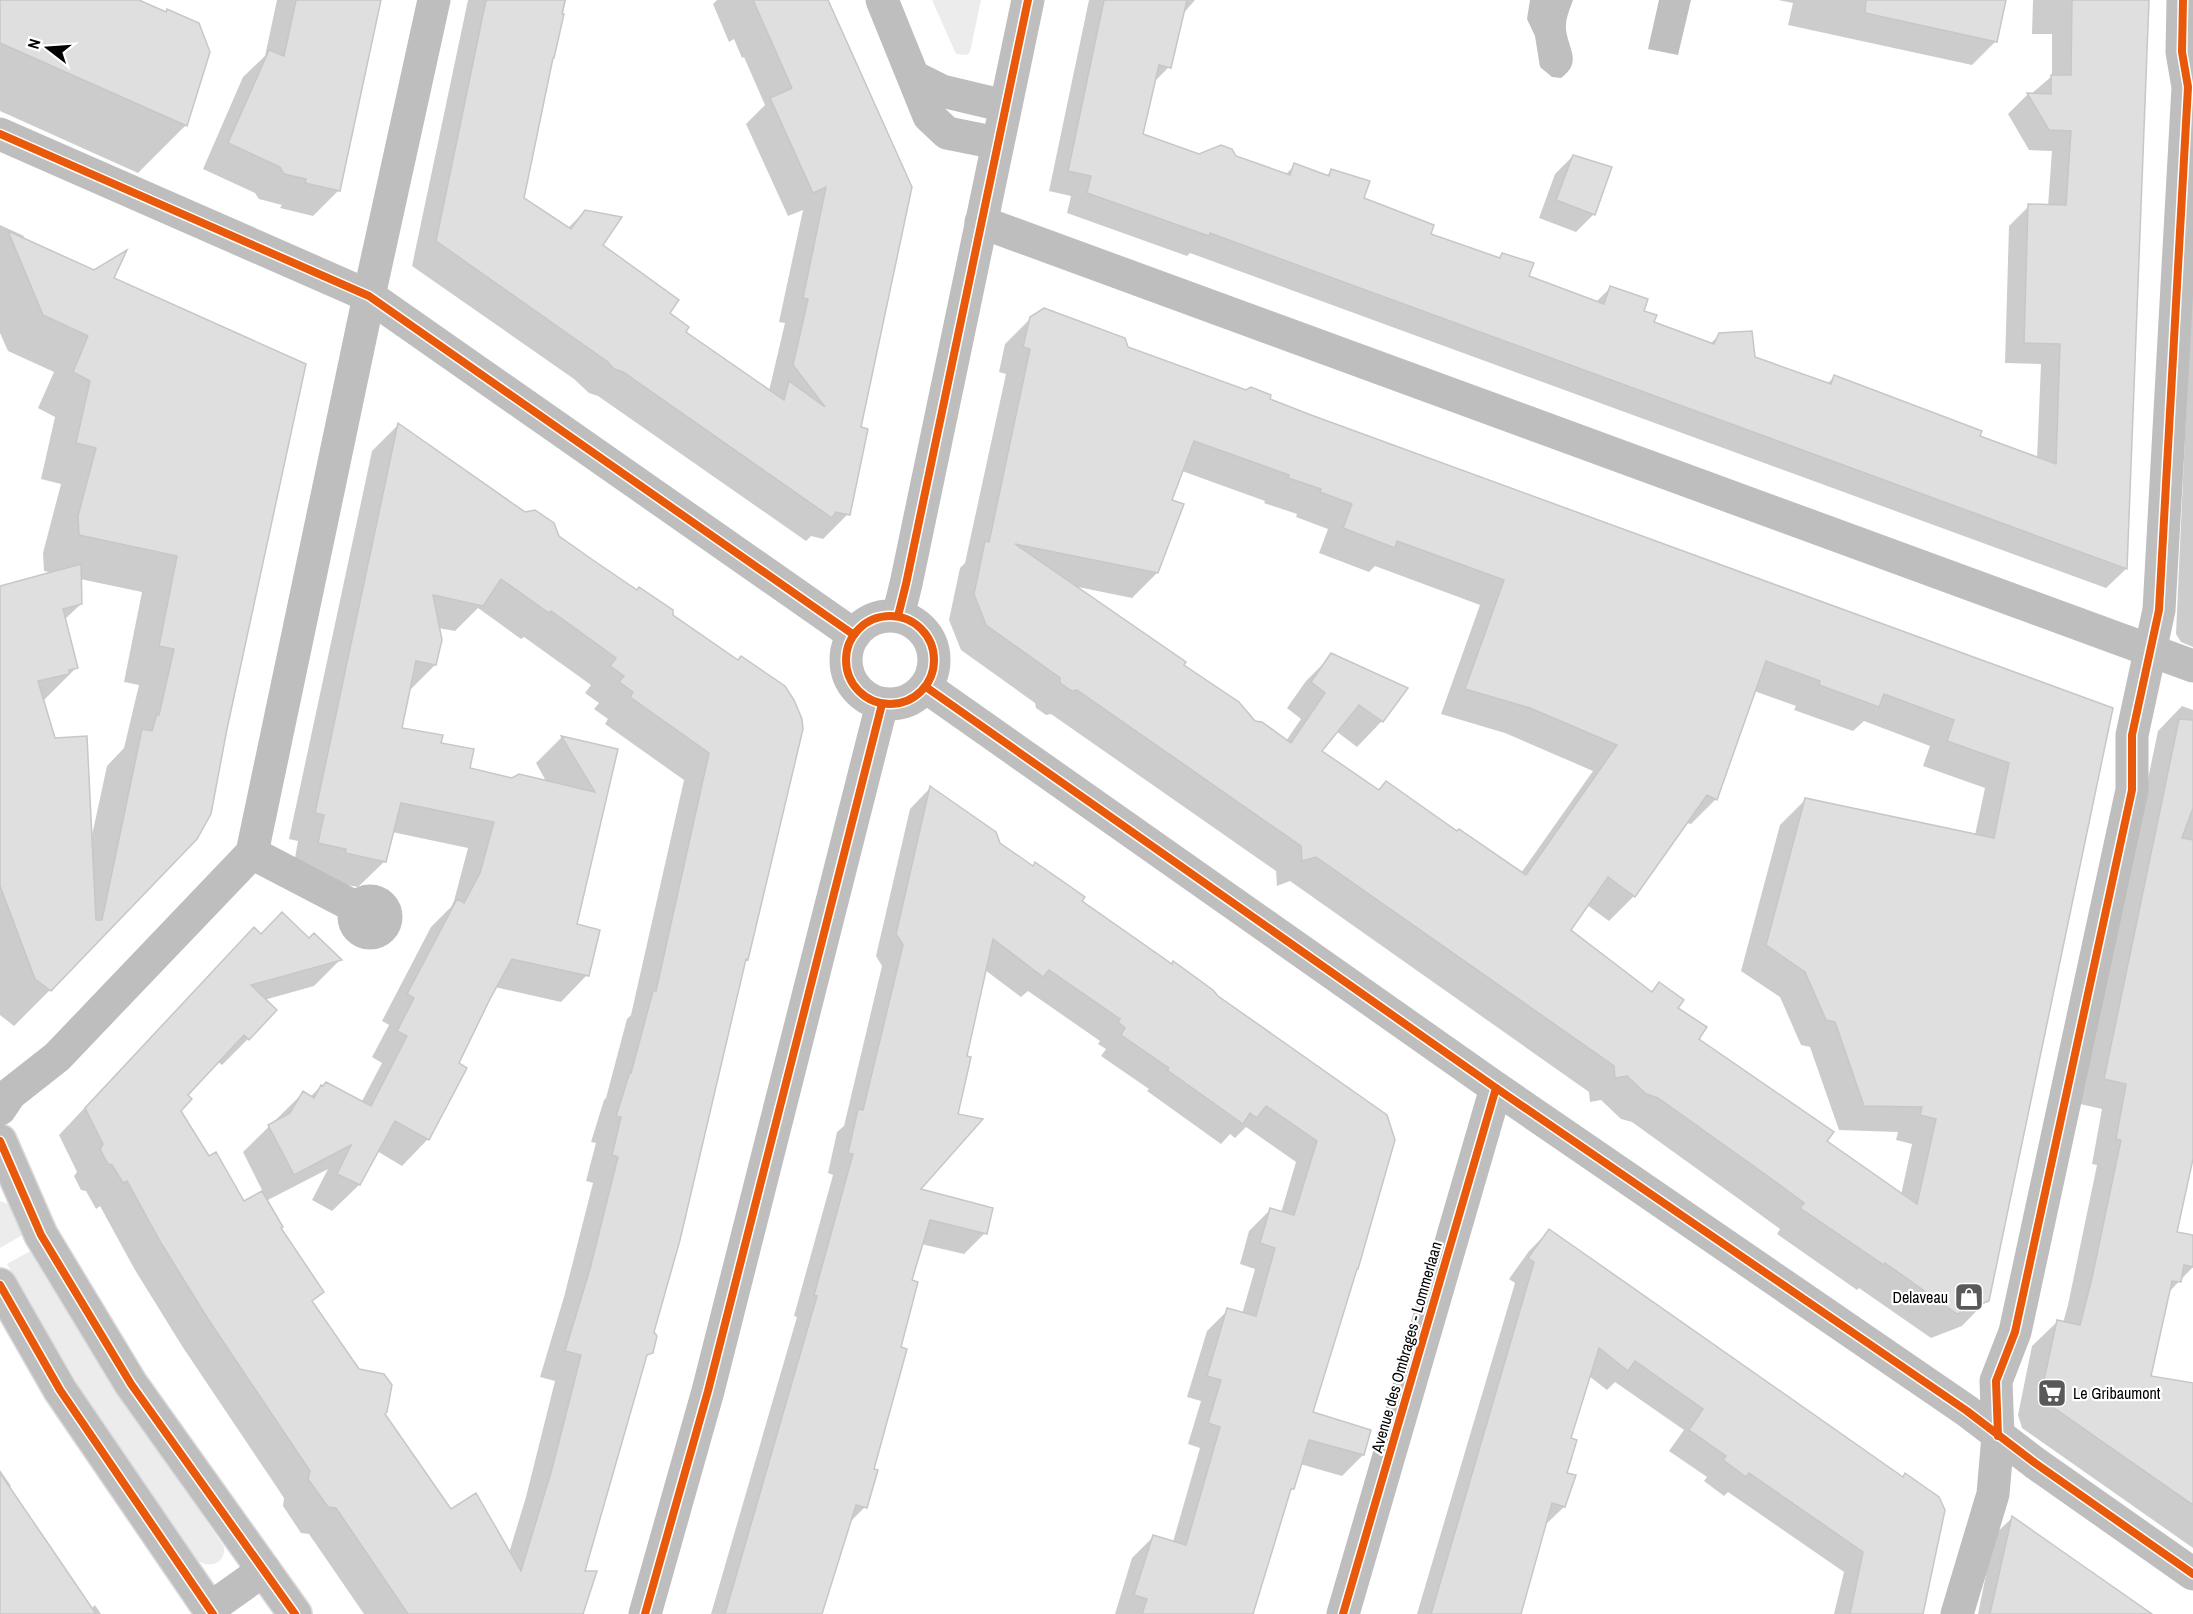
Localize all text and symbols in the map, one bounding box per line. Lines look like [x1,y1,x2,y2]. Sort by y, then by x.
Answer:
north arrow [18,18,78,78]
text: N [22,36,46,51]
street label: Avenue des Ombrages - Lommerlaan [1365,1239,1447,1456]
shop icon: Delaveau [1953,1281,1985,1313]
place label: Delaveau [1893,1286,1948,1308]
supermarket icon: Le Gribaumont [2036,1377,2068,1409]
place label: Le Gribaumont [2073,1382,2161,1404]

